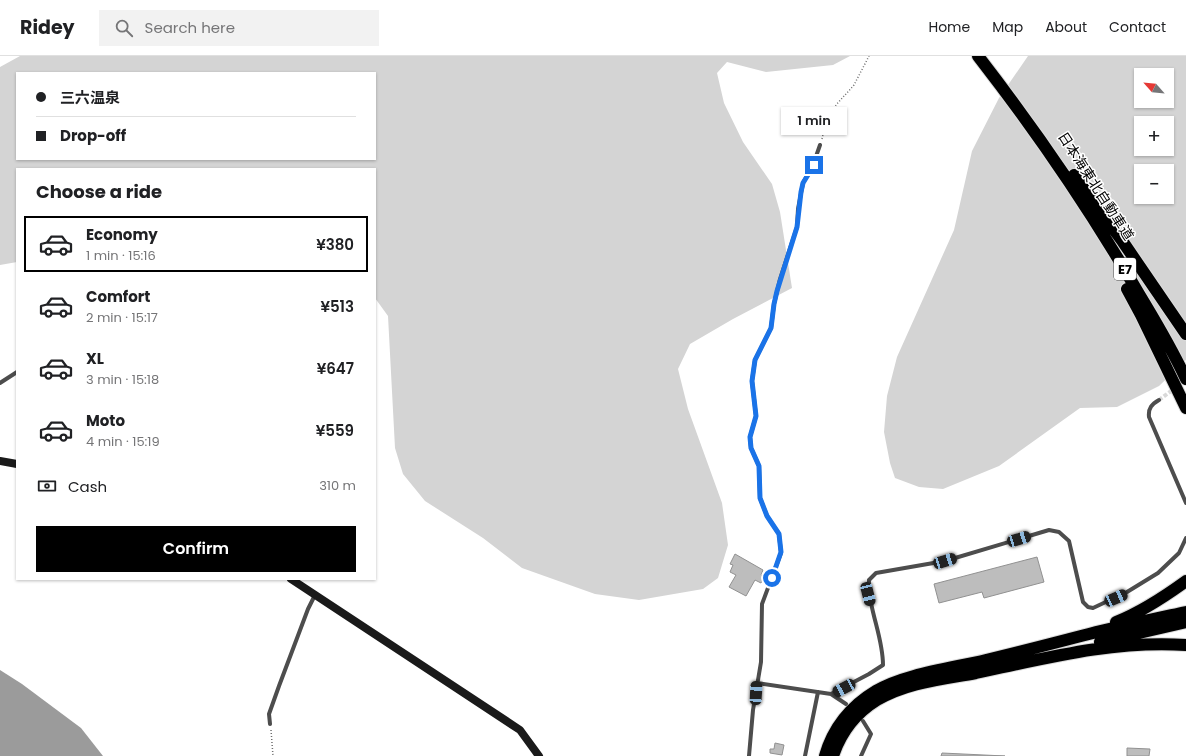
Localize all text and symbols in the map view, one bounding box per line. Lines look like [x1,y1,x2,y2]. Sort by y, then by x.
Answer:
search box [99,10,379,46]
text: Ridey [20,14,75,41]
icon: search [113,17,135,39]
text: Search here [145,17,235,38]
text: Home [928,17,970,37]
text: Map [992,17,1023,37]
text: About [1045,17,1087,37]
text: Contact [1109,17,1166,37]
north arrow [1134,68,1174,108]
map controls [1134,68,1174,204]
text: 三六温泉 [60,87,120,108]
callout: 1 min [781,107,847,135]
text: 1 min [797,111,831,130]
button: + [1134,116,1174,156]
text: Drop-off [60,125,126,146]
street label: 日本海東北自動車道 [1053,128,1139,244]
route end [805,156,823,174]
button: − [1134,164,1174,204]
text: Choose a ride [36,179,162,204]
text: Economy [86,224,158,245]
icon: car [38,226,74,262]
text: ¥380 [316,234,354,255]
text: 1 min · 15:16 [86,246,156,265]
road number: E7 [1114,258,1136,280]
text: Comfort [86,286,150,307]
icon: car [38,288,74,324]
text: ¥513 [320,296,354,317]
text: 2 min · 15:17 [86,308,158,327]
text: XL [86,348,104,369]
icon: car [38,350,74,386]
text: ¥647 [317,358,354,379]
text: 3 min · 15:18 [86,370,159,389]
text: Moto [86,410,125,431]
icon: car [38,412,74,448]
text: ¥559 [316,420,354,441]
text: 4 min · 15:19 [86,432,160,451]
icon: cash [36,475,58,497]
text: Cash [68,476,107,497]
text: 310 m [319,476,356,495]
button: Confirm [36,526,356,572]
car [1006,530,1032,548]
car [932,552,958,570]
route start [763,569,781,587]
car [859,581,877,607]
car [1103,588,1129,608]
car [831,677,857,699]
car [749,681,763,705]

